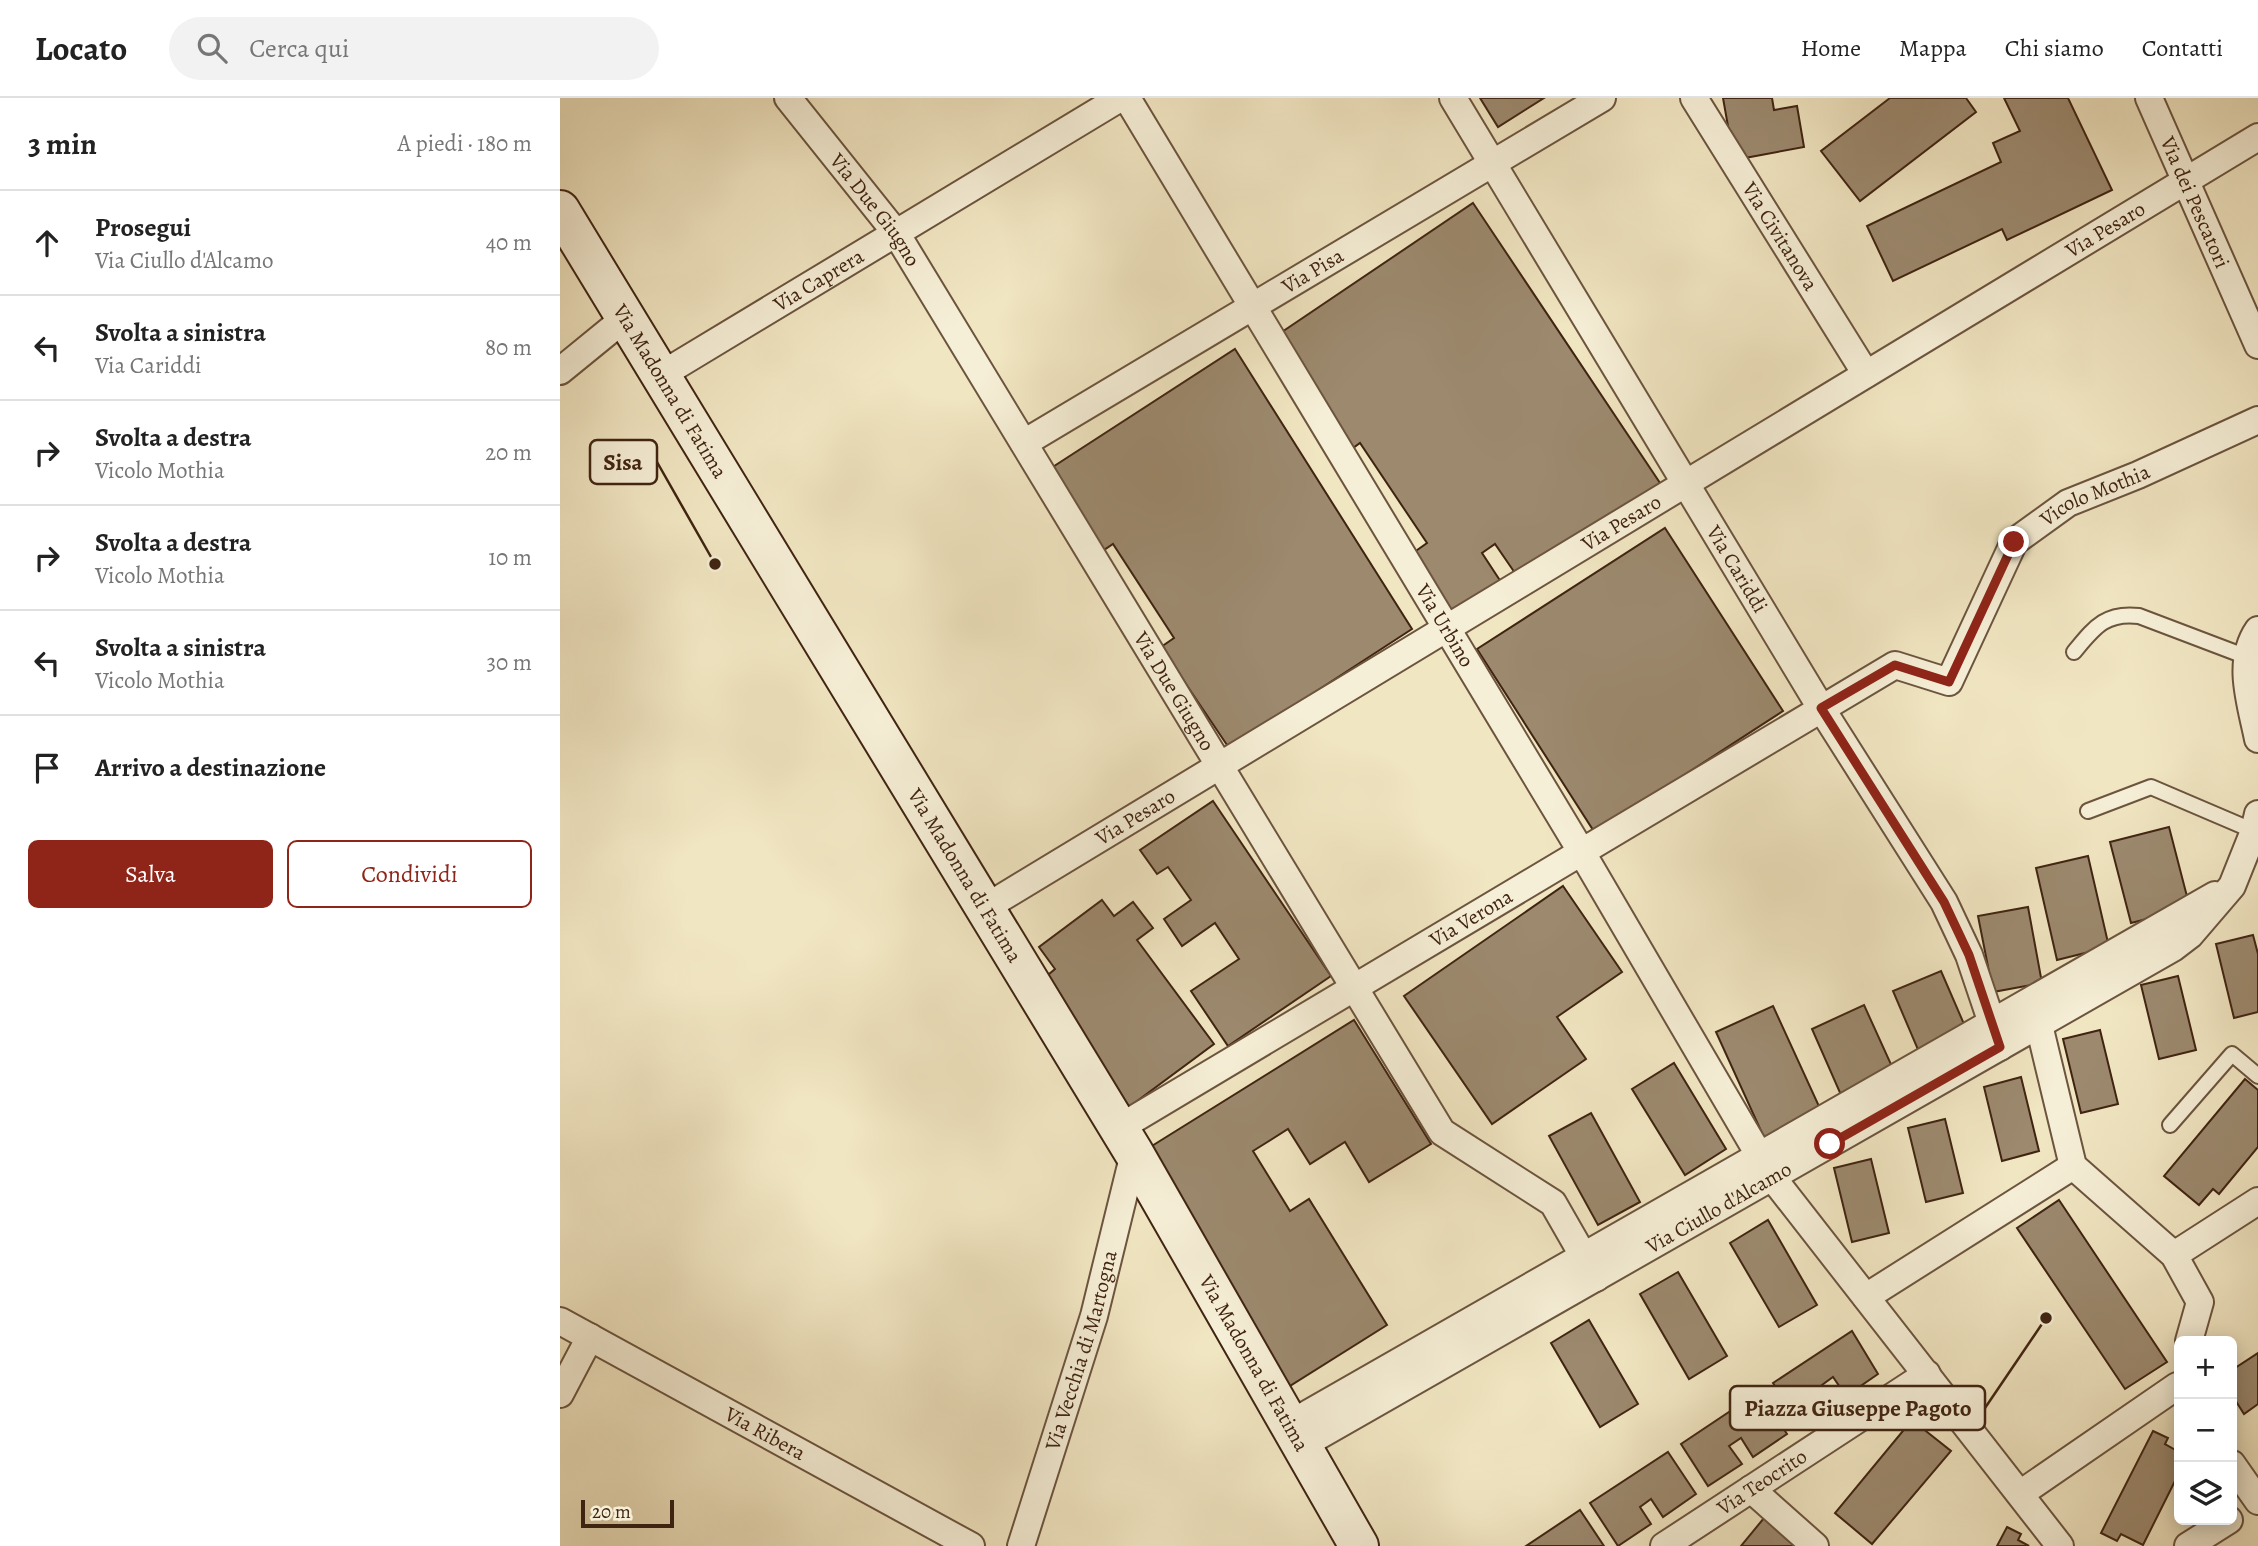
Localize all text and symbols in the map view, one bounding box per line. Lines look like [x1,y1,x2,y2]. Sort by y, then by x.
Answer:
search box [169,17,659,80]
text: Locato [35,26,127,71]
icon: search [193,29,231,67]
text: Cerca qui [249,31,349,66]
text: Home [1801,32,1861,64]
text: Mappa [1899,32,1967,64]
text: Chi siamo [2005,32,2104,64]
text: Contatti [2142,32,2223,64]
text: 3 min [28,124,97,164]
text: A piedi · 180 m [398,128,532,159]
street label: Via dei Pescatori [2153,131,2236,273]
street label: Via Due Giugno [823,147,927,272]
street label: Via Civitanova [1735,176,1825,296]
street label: Via Pesaro [2059,195,2150,265]
text: Prosegui [95,210,191,245]
icon: ahead [28,224,66,262]
text: 40 m [486,227,532,258]
street label: Via Pisa [1276,241,1349,301]
street label: Via Caprera [767,242,869,318]
text: Via Ciullo d'Alcamo [95,245,273,276]
street label: Via Madonna di Fatima [606,298,734,484]
text: Svolta a sinistra [95,315,266,350]
icon: left [28,329,66,367]
text: 80 m [485,332,532,363]
text: Via Cariddi [95,350,201,381]
text: Svolta a destra [95,420,252,455]
icon: right [28,434,66,472]
text: 20 m [485,437,532,468]
callout: Sisa [590,440,657,484]
text: Sisa [603,447,643,478]
text: Vicolo Mothia [95,455,225,486]
street label: Vicolo Mothia [2033,457,2155,533]
street label: Via Pesaro [1575,488,1666,558]
street label: Via Cariddi [1699,519,1774,618]
text: Svolta a destra [95,525,252,560]
route end [1998,526,2029,557]
icon: right [28,539,66,577]
text: 10 m [488,542,532,573]
text: Vicolo Mothia [95,560,225,591]
street label: Via Urbino [1409,578,1481,672]
street label: Via Due Giugno [1127,625,1221,756]
text: Svolta a sinistra [95,630,266,665]
icon: left [28,644,66,682]
text: 30 m [486,647,532,678]
text: Vicolo Mothia [95,665,225,696]
icon: arrive [28,749,66,787]
text: Arrivo a destinazione [95,750,326,785]
street label: Via Madonna di Fatima [901,782,1029,968]
street label: Via Pesaro [1089,782,1180,852]
button: Salva [28,840,273,908]
button: Condividi [287,840,532,908]
street label: Via Verona [1423,882,1518,954]
route start [1814,1128,1845,1159]
street label: Via Ciullo d'Alcamo [1640,1155,1796,1261]
street label: Via Vecchia di Martogna [1038,1247,1124,1455]
street label: Via Madonna di Fatima [1192,1269,1316,1457]
map controls [2174,1336,2237,1525]
button: + [2174,1336,2237,1399]
callout: Piazza Giuseppe Pagoto [1730,1386,1985,1430]
text: Piazza Giuseppe Pagoto [1744,1393,1972,1424]
street label: Via Ribera [719,1399,811,1467]
button: − [2174,1399,2237,1462]
street label: Via Teocrito [1711,1442,1812,1522]
button: layers [2174,1462,2237,1525]
scale bar [581,1497,674,1529]
text: 20 m [592,1499,631,1525]

